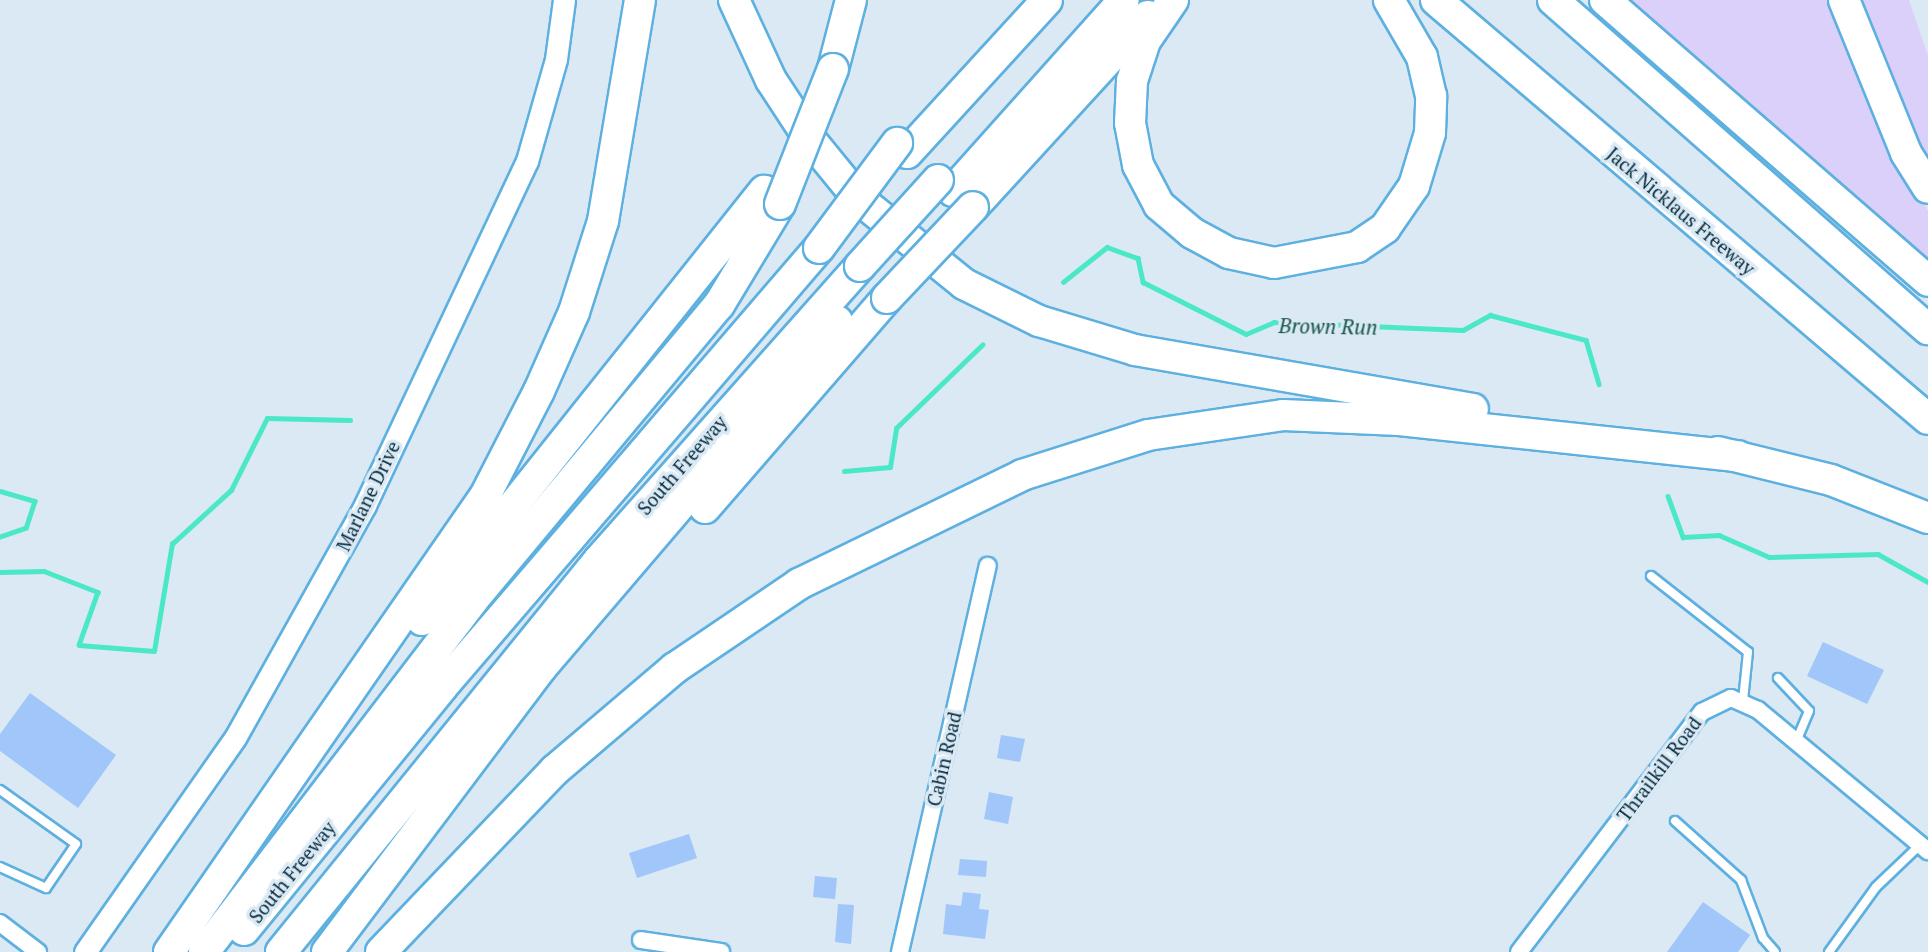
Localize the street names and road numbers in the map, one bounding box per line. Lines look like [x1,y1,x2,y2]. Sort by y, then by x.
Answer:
street label: Jack Nicklaus Freeway [1602,142,1760,280]
street label: South Freeway [633,411,731,519]
street label: Marlane Drive [332,437,404,555]
street label: Cabin Road [922,710,966,808]
street label: Thrailkill Road [1612,712,1706,826]
street label: South Freeway [244,817,340,927]

